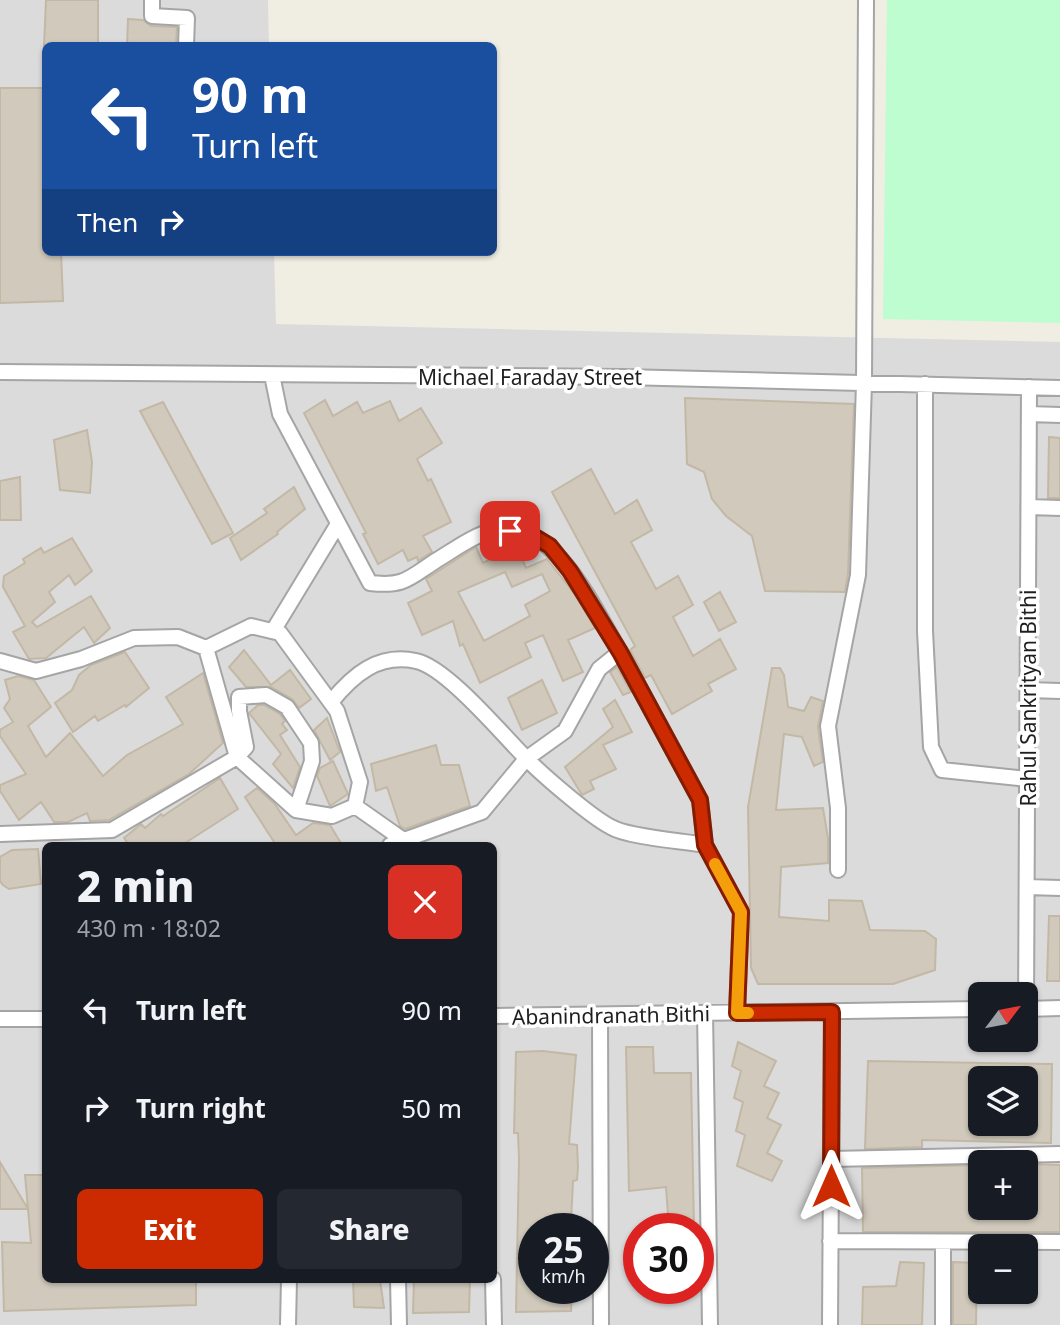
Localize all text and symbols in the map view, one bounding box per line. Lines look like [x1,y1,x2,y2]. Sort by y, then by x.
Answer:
text: 90 m [192,61,309,127]
icon: left [77,70,168,161]
text: Turn left [192,124,318,167]
icon: right [152,203,190,241]
text: Then [77,204,138,240]
street label: Michael Faraday Street [418,363,643,391]
pin [480,501,540,561]
icon: arrive [491,512,529,550]
street label: Rahul Sankrityan Bithi [1014,590,1042,806]
text: 2 min [77,857,194,914]
button: close [388,865,462,939]
text: 430 m · 18:02 [77,912,221,944]
north arrow [968,982,1038,1052]
map controls [968,982,1038,1304]
icon: left [77,991,115,1029]
text: Turn left [136,992,247,1028]
text: 90 m [401,992,462,1028]
street label: Abanindranath Bithi [512,999,710,1031]
button: layers [968,1066,1038,1136]
icon: right [77,1089,115,1127]
text: Turn right [136,1090,266,1126]
text: 50 m [401,1090,462,1126]
position arrow [794,1149,868,1223]
button: + [968,1150,1038,1220]
button: Exit [77,1189,263,1269]
button: Share [277,1189,462,1269]
speed limit sign: 30 [623,1213,714,1304]
text: 25 [543,1226,584,1273]
button: − [968,1234,1038,1304]
text: km/h [541,1264,586,1288]

